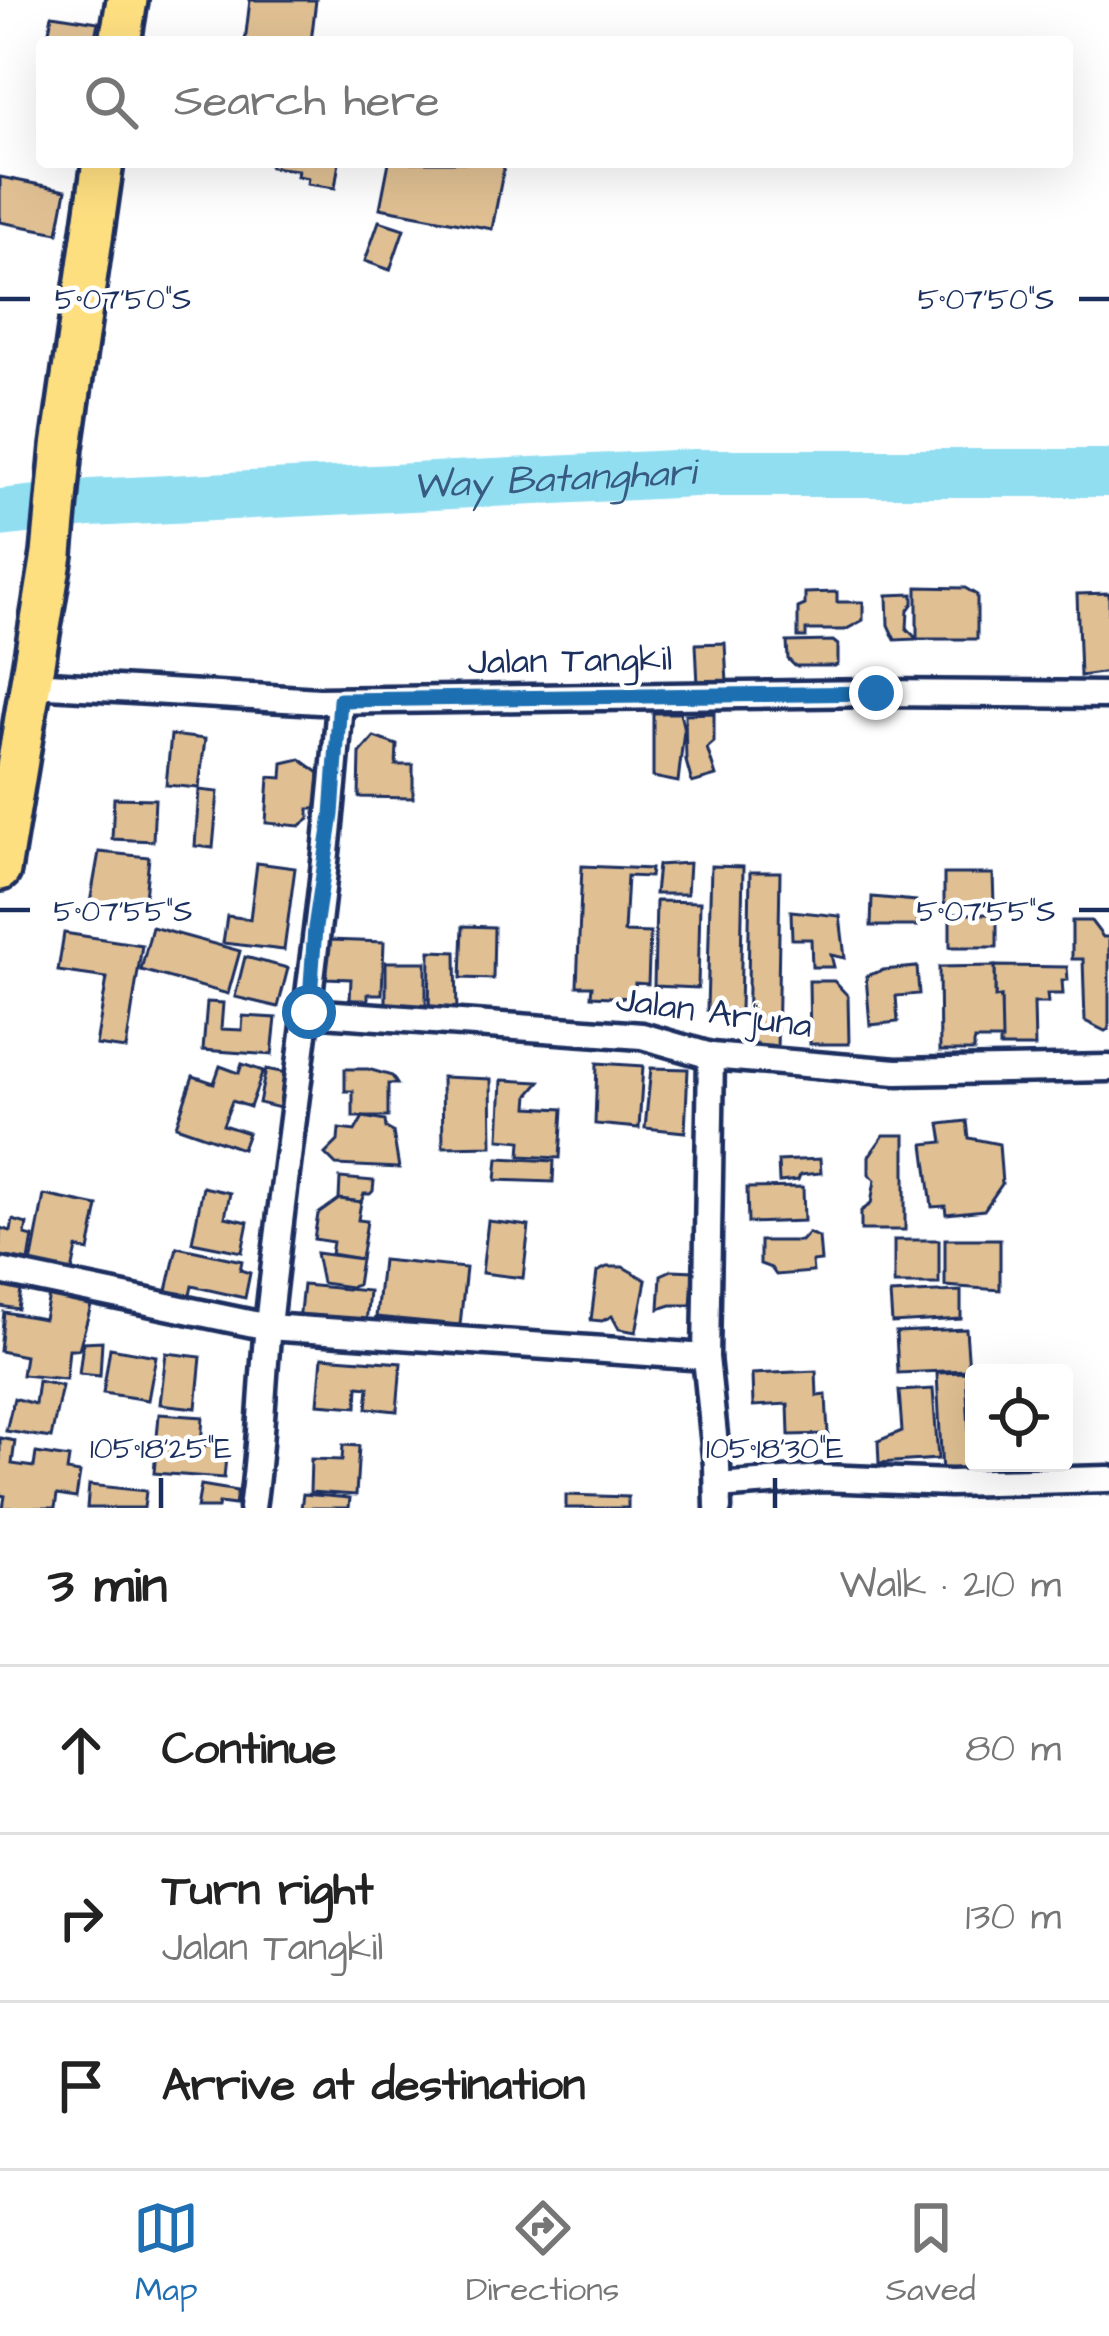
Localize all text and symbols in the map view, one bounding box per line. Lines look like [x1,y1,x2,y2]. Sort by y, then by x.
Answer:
search box [36,36,1073,168]
icon: search [78,69,144,135]
text: Search here [174,71,440,133]
text: 5°07'50"S [55,279,191,321]
text: 5°07'50"S [918,279,1054,321]
water label: Way Batanghari [411,446,702,514]
street label: Jalan Tangkil [467,634,673,689]
route end [849,666,903,720]
text: 5°07'55"S [54,891,192,933]
text: 5°07'55"S [917,891,1055,933]
street label: Jalan Arjuna [613,974,815,1052]
route start [282,985,336,1039]
map controls [965,1364,1073,1472]
button: locate [965,1364,1073,1472]
text: 105°18'25"E [90,1428,232,1470]
text: 105°18'30"E [706,1428,844,1470]
text: 3 min [48,1551,167,1622]
text: Walk · 210 m [840,1559,1061,1613]
icon: ahead [48,1717,114,1783]
text: Continue [162,1719,336,1781]
text: 80 m [965,1723,1061,1777]
text: Turn right [162,1860,374,1922]
icon: right [48,1885,114,1951]
text: 130 m [966,1891,1061,1945]
text: Jalan Tangkil [162,1922,383,1976]
icon: arrive [48,2053,114,2119]
text: Arrive at destination [162,2055,585,2117]
tab: Map [133,2195,199,2313]
tab: Directions [466,2195,619,2313]
tab: Saved [886,2195,976,2313]

